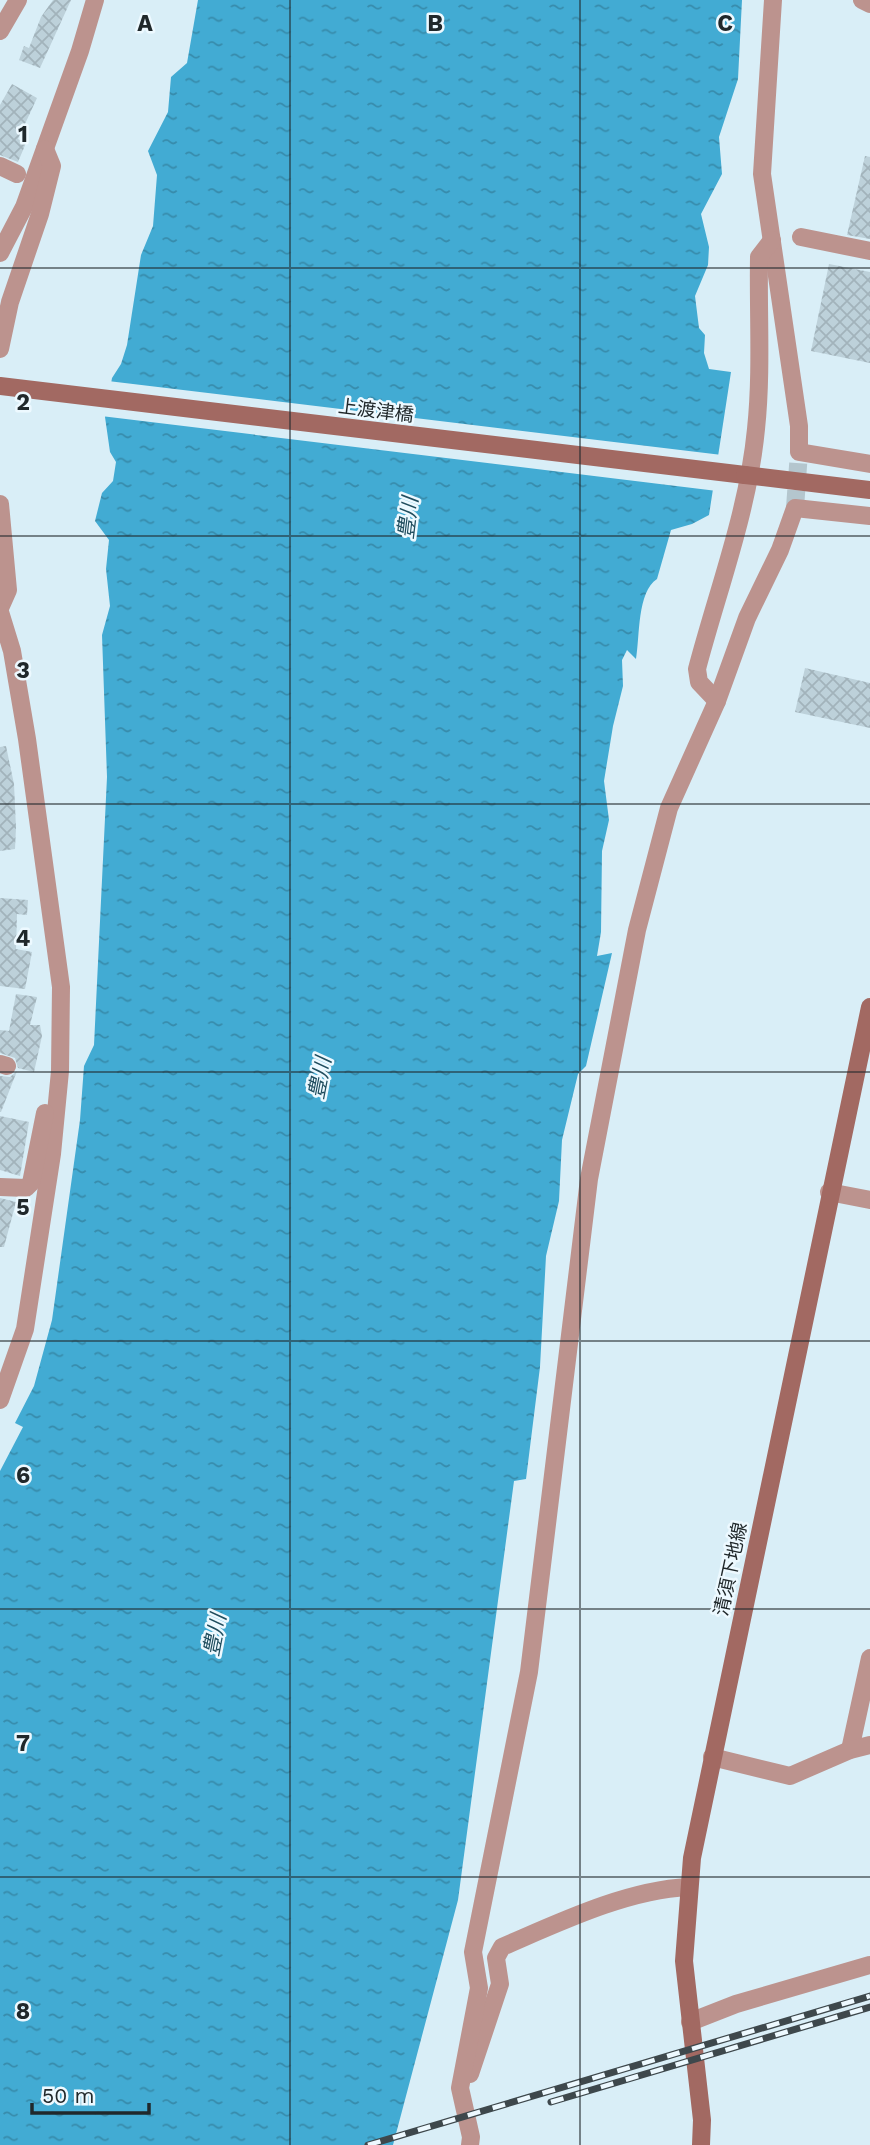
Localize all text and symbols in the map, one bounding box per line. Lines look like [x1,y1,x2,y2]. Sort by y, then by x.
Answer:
text: A [137,10,153,37]
text: B [427,10,443,37]
text: C [717,10,733,37]
text: 1 [18,121,28,148]
text: 2 [16,389,30,416]
street label: 上渡津橋 [337,394,415,427]
water label: 豊川 [393,494,423,540]
text: 3 [16,657,30,684]
text: 4 [16,925,31,952]
water label: 豊川 [303,1053,336,1101]
text: 5 [16,1194,30,1221]
text: 6 [16,1462,30,1489]
street label: 清須下地線 [709,1520,752,1618]
water label: 豊川 [198,1610,231,1658]
text: 7 [16,1730,30,1757]
text: 8 [16,1998,30,2025]
scale bar [32,2072,149,2116]
text: 50 m [42,2083,94,2108]

